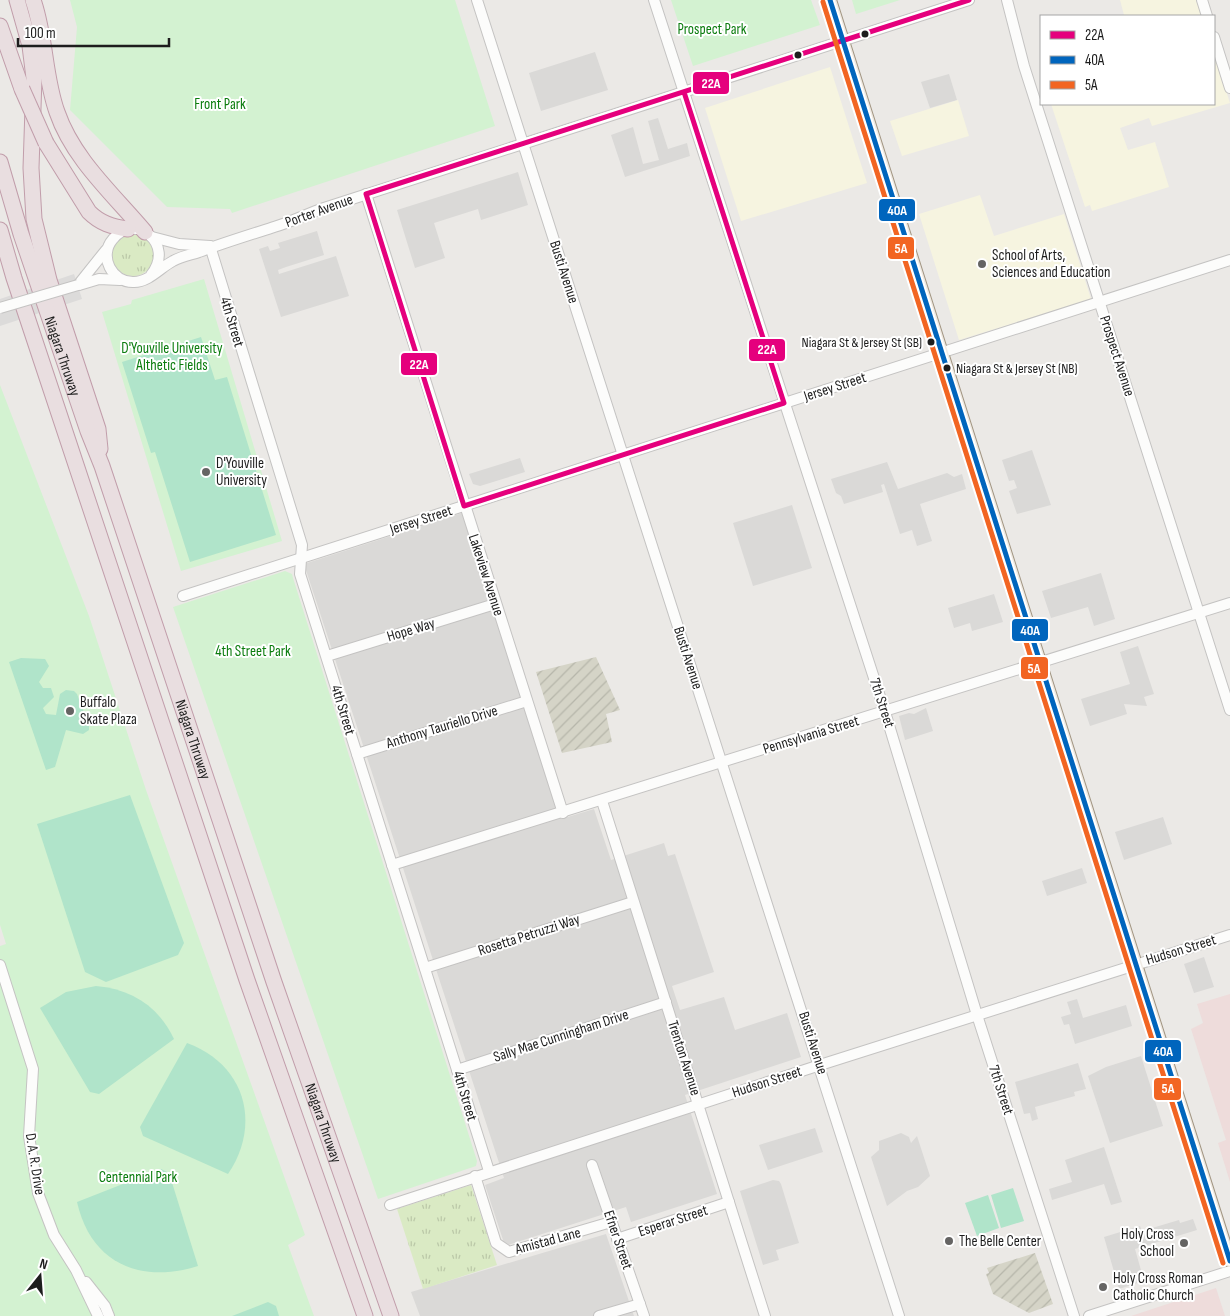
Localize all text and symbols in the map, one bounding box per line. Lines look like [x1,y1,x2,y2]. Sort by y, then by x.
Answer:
scale bar [18,15,169,47]
legend [1040,15,1215,105]
park label: Prospect Park [677,20,747,39]
text: 100 m [25,24,56,43]
text: 22A [1085,26,1104,45]
unlabelled marker [860,29,870,39]
unlabelled marker [793,50,803,60]
text: 40A [1085,51,1105,70]
line badge: 22A [692,71,730,95]
text: 22A [702,75,721,92]
text: 5A [1085,76,1098,95]
park label: Front Park [194,95,246,114]
street label: Porter Avenue [282,190,356,232]
line badge: 40A [878,198,916,222]
text: 40A [887,202,907,219]
line badge: 5A [887,236,915,260]
street label: Busti Avenue [545,238,583,306]
text: 5A [895,240,908,257]
place label: School of Arts, Sciences and Education [992,246,1110,282]
marker: School of Arts, Sciences and Education [976,258,988,270]
street label: 4th Street [215,295,249,350]
street label: Prospect Avenue [1095,313,1139,399]
street label: Niagara Thruway [40,314,85,399]
place label: Niagara St & Jersey St (SB) [802,334,922,351]
marker: Niagara St & Jersey St (SB) [926,337,936,347]
line badge: 22A [748,338,786,362]
park label: D'Youville University Althetic Fields [121,339,223,375]
text: 22A [758,341,777,358]
line badge: 22A [400,352,438,376]
text: 22A [410,356,429,373]
place label: Niagara St & Jersey St (NB) [956,360,1078,377]
marker: Niagara St & Jersey St (NB) [942,363,952,373]
street label: Jersey Street [801,368,869,406]
place label: D'Youville University [216,454,267,490]
marker: D'Youville University [200,466,212,478]
street label: Jersey Street [387,501,455,539]
street label: Lakeview Avenue [464,532,508,618]
street label: Hope Way [385,614,438,646]
line badge: 40A [1011,618,1049,642]
text: 40A [1020,622,1040,639]
street label: Busti Avenue [669,624,707,692]
park label: 4th Street Park [215,642,291,661]
line badge: 5A [1020,656,1049,680]
text: 5A [1028,660,1041,677]
street label: 7th Street [865,676,899,731]
street label: 4th Street [326,683,360,738]
place label: Buffalo Skate Plaza [80,693,137,729]
street label: Niagara Thruway [171,697,215,782]
street label: Anthony Tauriello Drive [383,701,500,753]
marker: Buffalo Skate Plaza [64,705,76,717]
street label: Pennsylvania Street [761,711,862,759]
street label: Rosetta Petruzzi Way [476,910,582,960]
street label: Hudson Street [1144,930,1219,970]
street label: Sally Mae Cunningham Drive [491,1005,631,1067]
street label: Busti Avenue [794,1009,832,1077]
street label: Trenton Avenue [663,1018,705,1098]
line badge: 40A [1144,1039,1182,1063]
text: 40A [1153,1043,1173,1060]
street label: Hudson Street [730,1062,805,1102]
street label: 7th Street [984,1063,1018,1118]
street label: 4th Street [448,1069,482,1124]
line badge: 5A [1153,1077,1182,1101]
text: 5A [1162,1080,1175,1097]
street label: Niagara Thruway [301,1081,346,1165]
street label: D. A. R. Drive [21,1132,49,1196]
park label: Centennial Park [99,1168,178,1187]
street label: Esperar Street [636,1201,711,1241]
street label: Efner Street [599,1208,637,1272]
street label: Amistad Lane [512,1223,583,1259]
place label: Holy Cross School [1121,1225,1174,1261]
place label: The Belle Center [959,1232,1042,1251]
marker: The Belle Center [943,1235,955,1247]
marker: Holy Cross School [1178,1237,1190,1249]
north arrow [15,1251,65,1301]
text: N [38,1255,50,1273]
place label: Holy Cross Roman Catholic Church [1113,1269,1203,1305]
marker: Holy Cross Roman Catholic Church [1097,1281,1109,1293]

